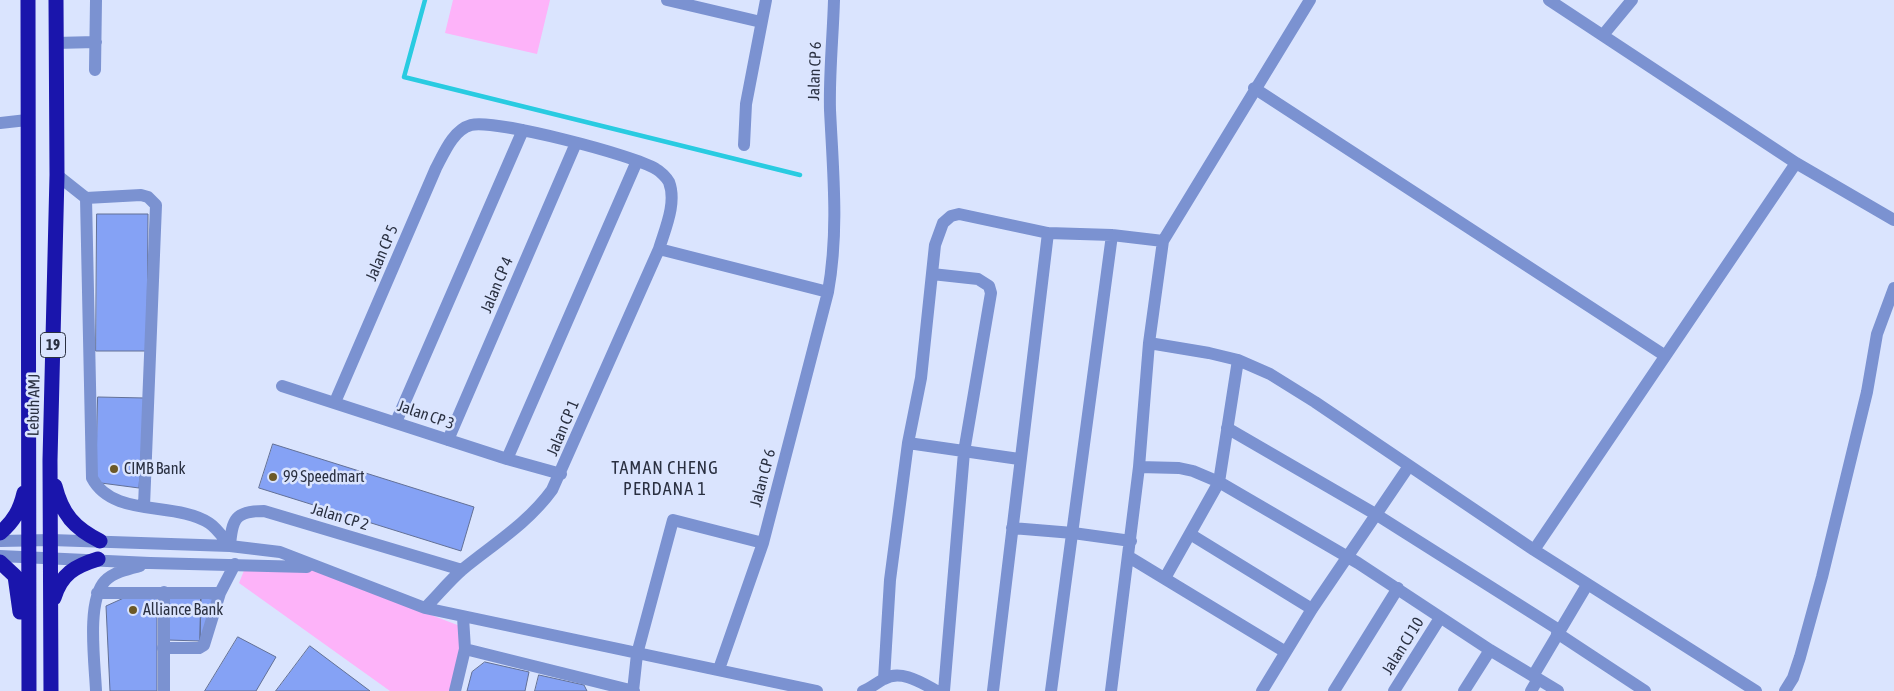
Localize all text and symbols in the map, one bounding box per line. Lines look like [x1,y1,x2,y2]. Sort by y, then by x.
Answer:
street label: Jalan CP 6 [804,41,826,101]
street label: Jalan CP 5 [362,222,402,284]
street label: Jalan CP 4 [477,254,517,316]
road number: 19 [40,332,66,358]
street label: Lebuh AMJ [24,374,44,436]
street label: Jalan CP 3 [395,396,457,434]
street label: Jalan CP 1 [543,397,583,459]
street label: Jalan CP 6 [746,447,780,509]
district label: TAMAN CHENG PERDANA 1 [610,457,720,499]
place label: CIMB Bank [124,459,186,479]
marker: CIMB Bank [108,463,120,475]
place label: 99 Speedmart [283,467,365,487]
marker: 99 Speedmart [267,471,279,483]
street label: Jalan CP 2 [309,499,371,535]
place label: Alliance Bank [143,600,223,620]
marker: Alliance Bank [127,604,139,616]
street label: Jalan CJ 10 [1378,614,1428,678]

